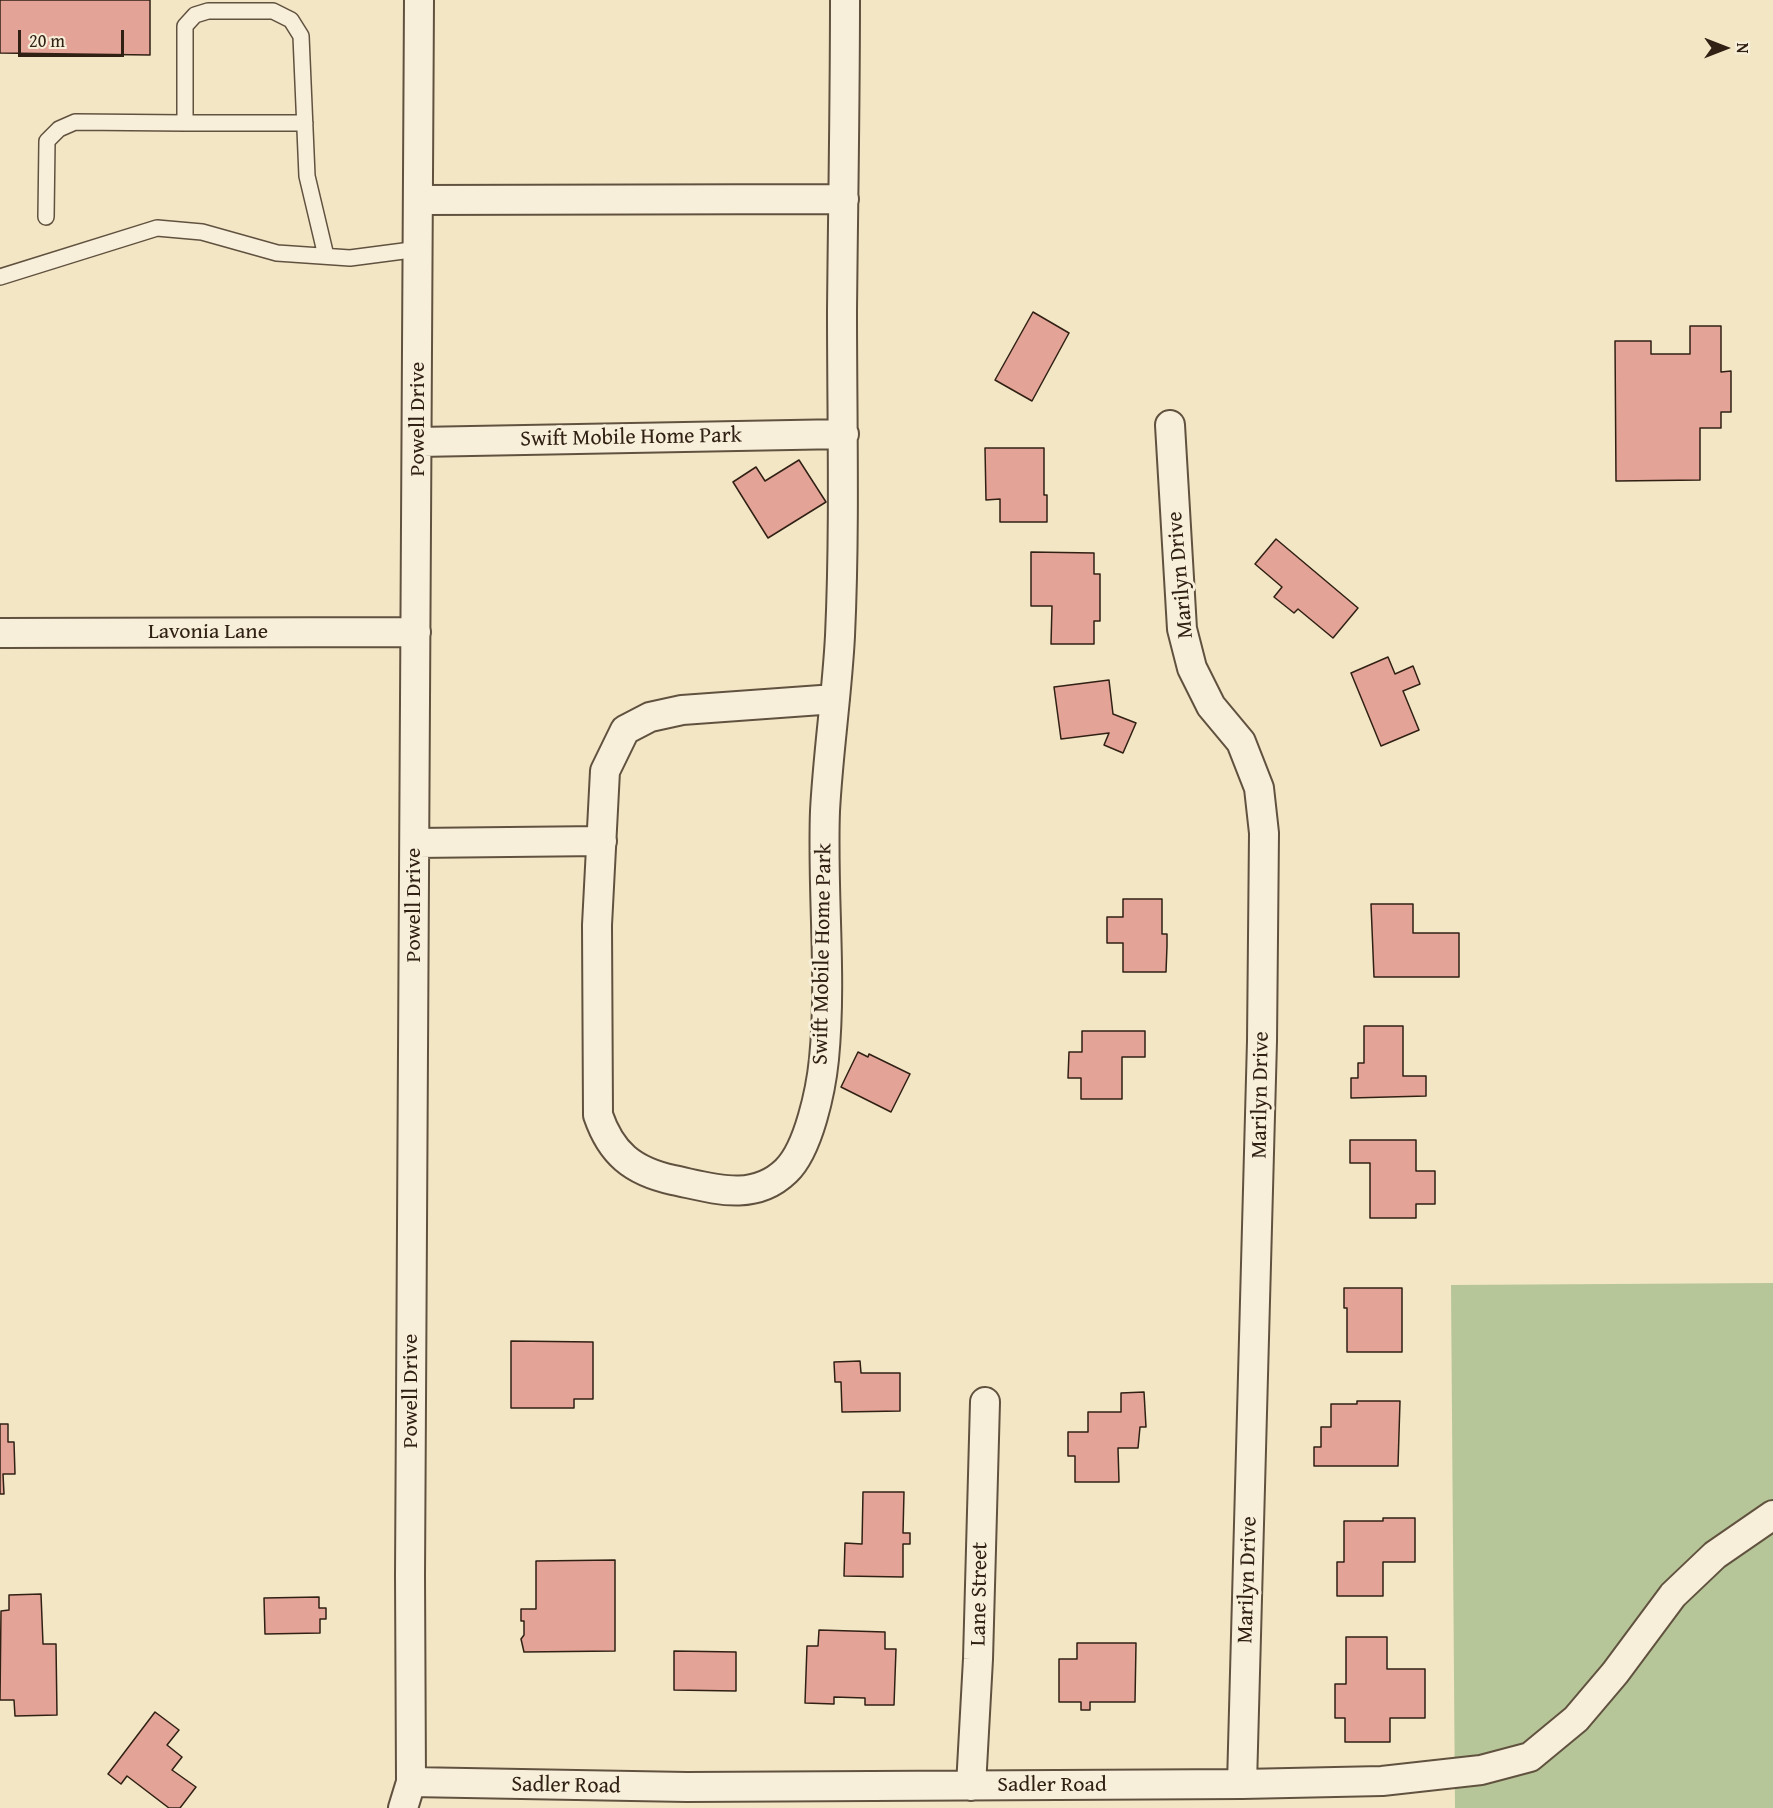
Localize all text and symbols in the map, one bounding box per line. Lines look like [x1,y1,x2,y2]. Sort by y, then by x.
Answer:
scale bar [21,18,128,56]
north arrow [1695,18,1755,78]
text: 20 m [29,27,65,54]
text: N [1731,43,1755,53]
street label: Powell Drive [405,362,431,476]
street label: Swift Mobile Home Park [520,423,742,453]
street label: Marilyn Drive [1162,510,1200,640]
street label: Lavonia Lane [148,619,268,645]
street label: Swift Mobile Home Park [808,843,838,1065]
street label: Powell Drive [401,848,427,962]
street label: Marilyn Drive [1247,1031,1275,1159]
street label: Powell Drive [398,1334,424,1448]
street label: Marilyn Drive [1233,1516,1263,1644]
street label: Lane Street [966,1542,994,1646]
street label: Sadler Road [511,1772,621,1800]
street label: Sadler Road [997,1772,1107,1798]

